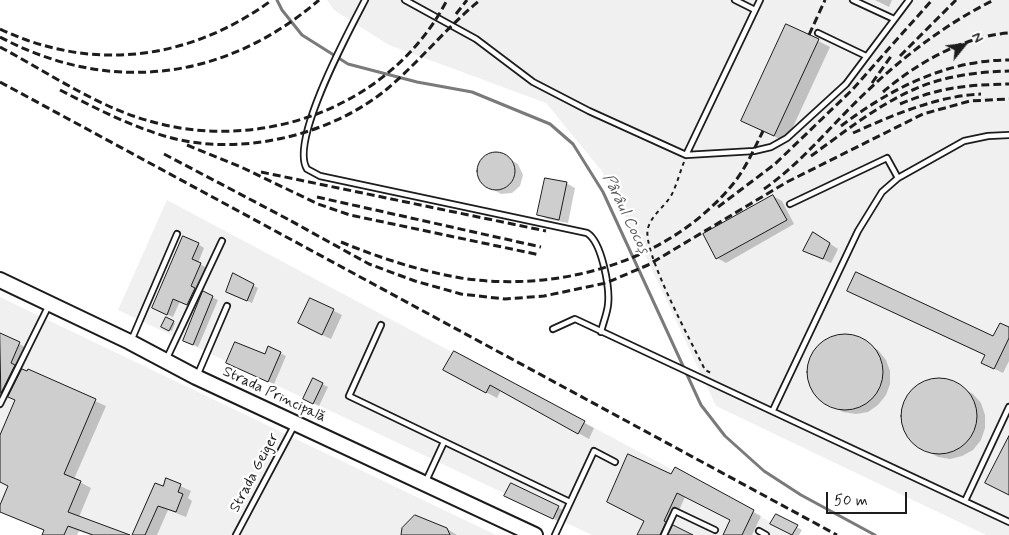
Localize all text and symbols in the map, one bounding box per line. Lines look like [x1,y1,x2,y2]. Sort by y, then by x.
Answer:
north arrow [939,20,989,70]
text: N [967,29,987,46]
water label: Pârâul Cocoș [597,171,653,257]
street label: Strada Principală [219,363,329,427]
street label: Strada Geiger [227,430,283,516]
scale bar [829,482,910,514]
text: 50 m [834,491,868,511]

